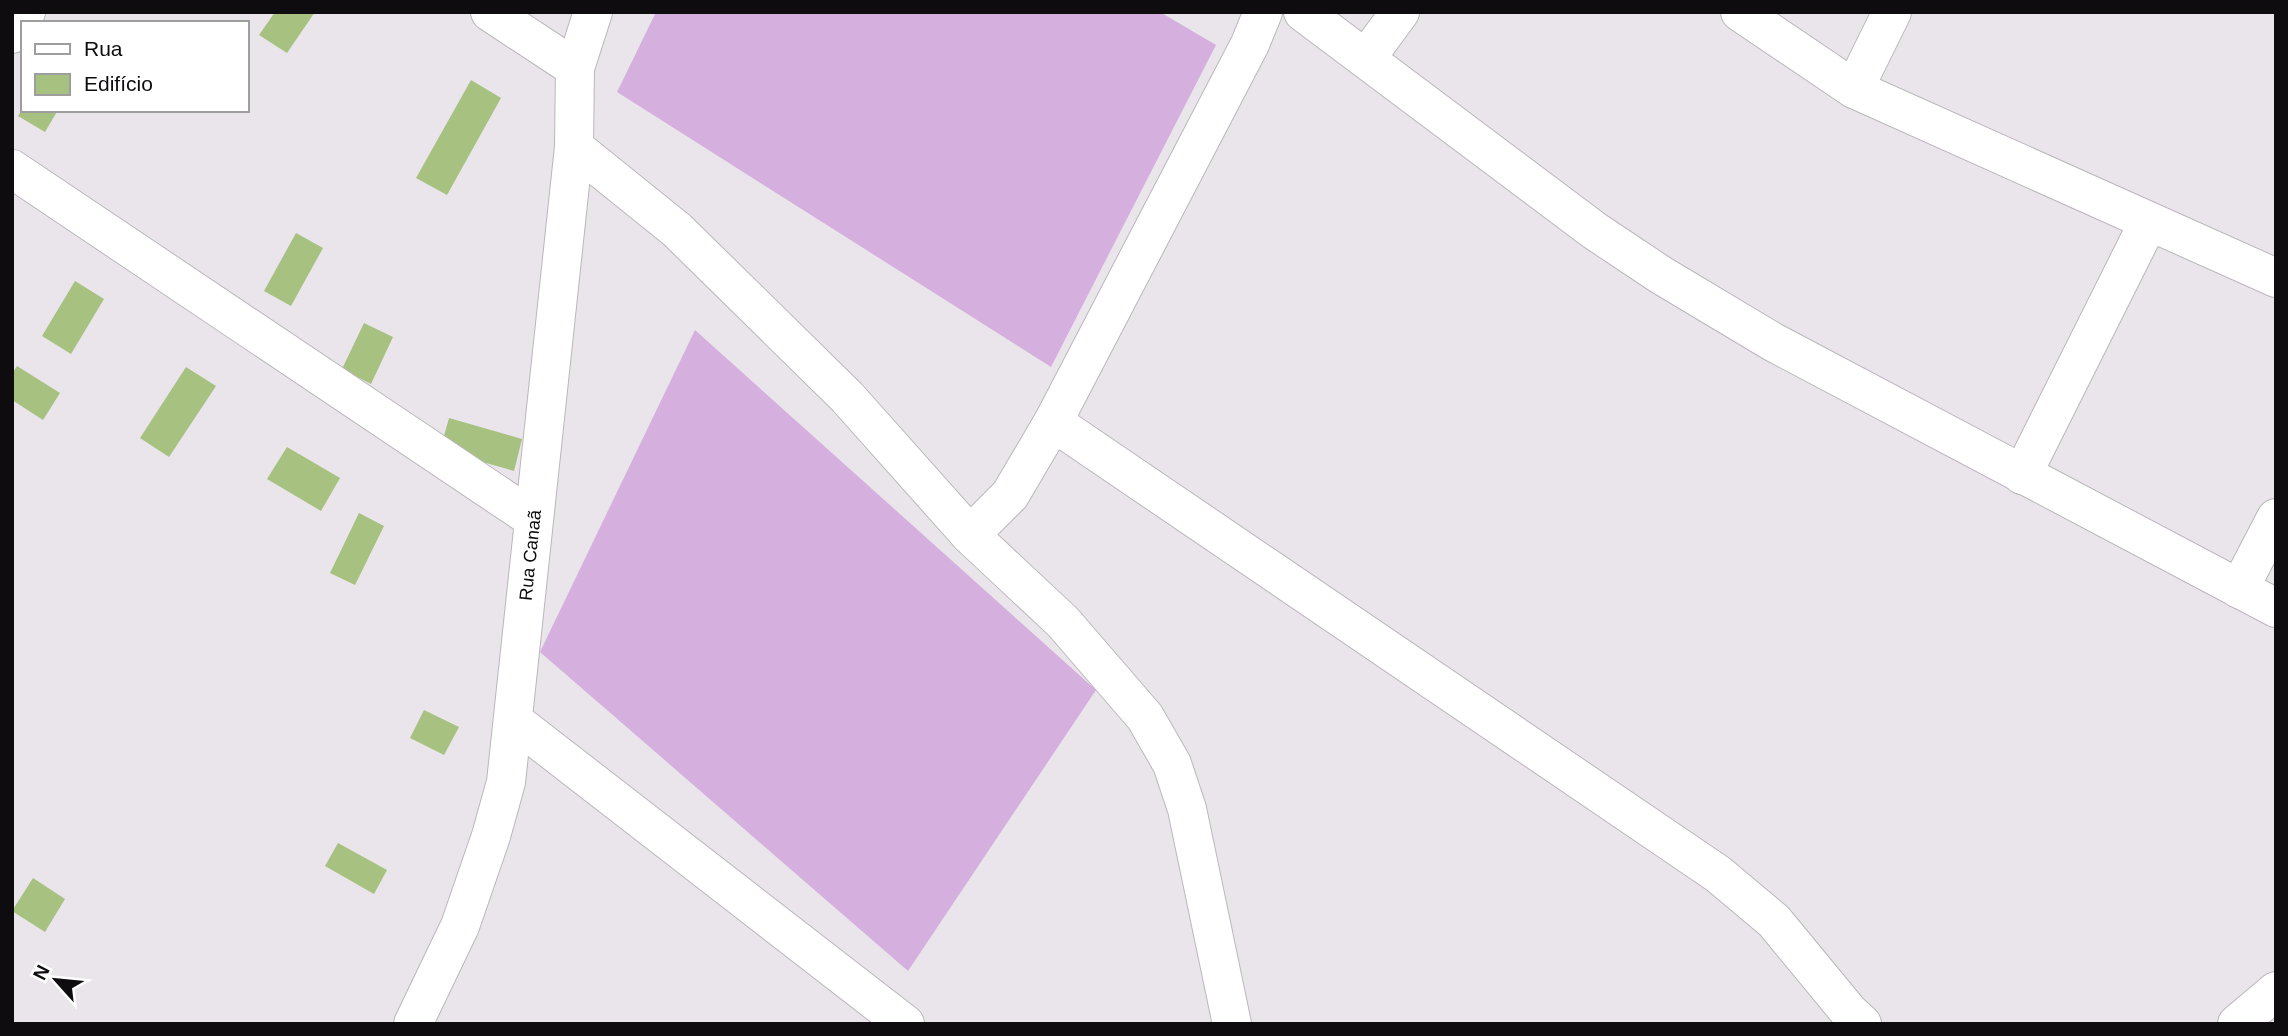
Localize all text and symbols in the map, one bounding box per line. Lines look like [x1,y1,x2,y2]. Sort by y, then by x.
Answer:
legend [21,21,248,112]
text: Rua [84,37,123,60]
text: Edifício [84,72,153,95]
street label: Rua Canaã [515,508,545,602]
north arrow [21,945,91,1015]
text: N [29,962,54,983]

